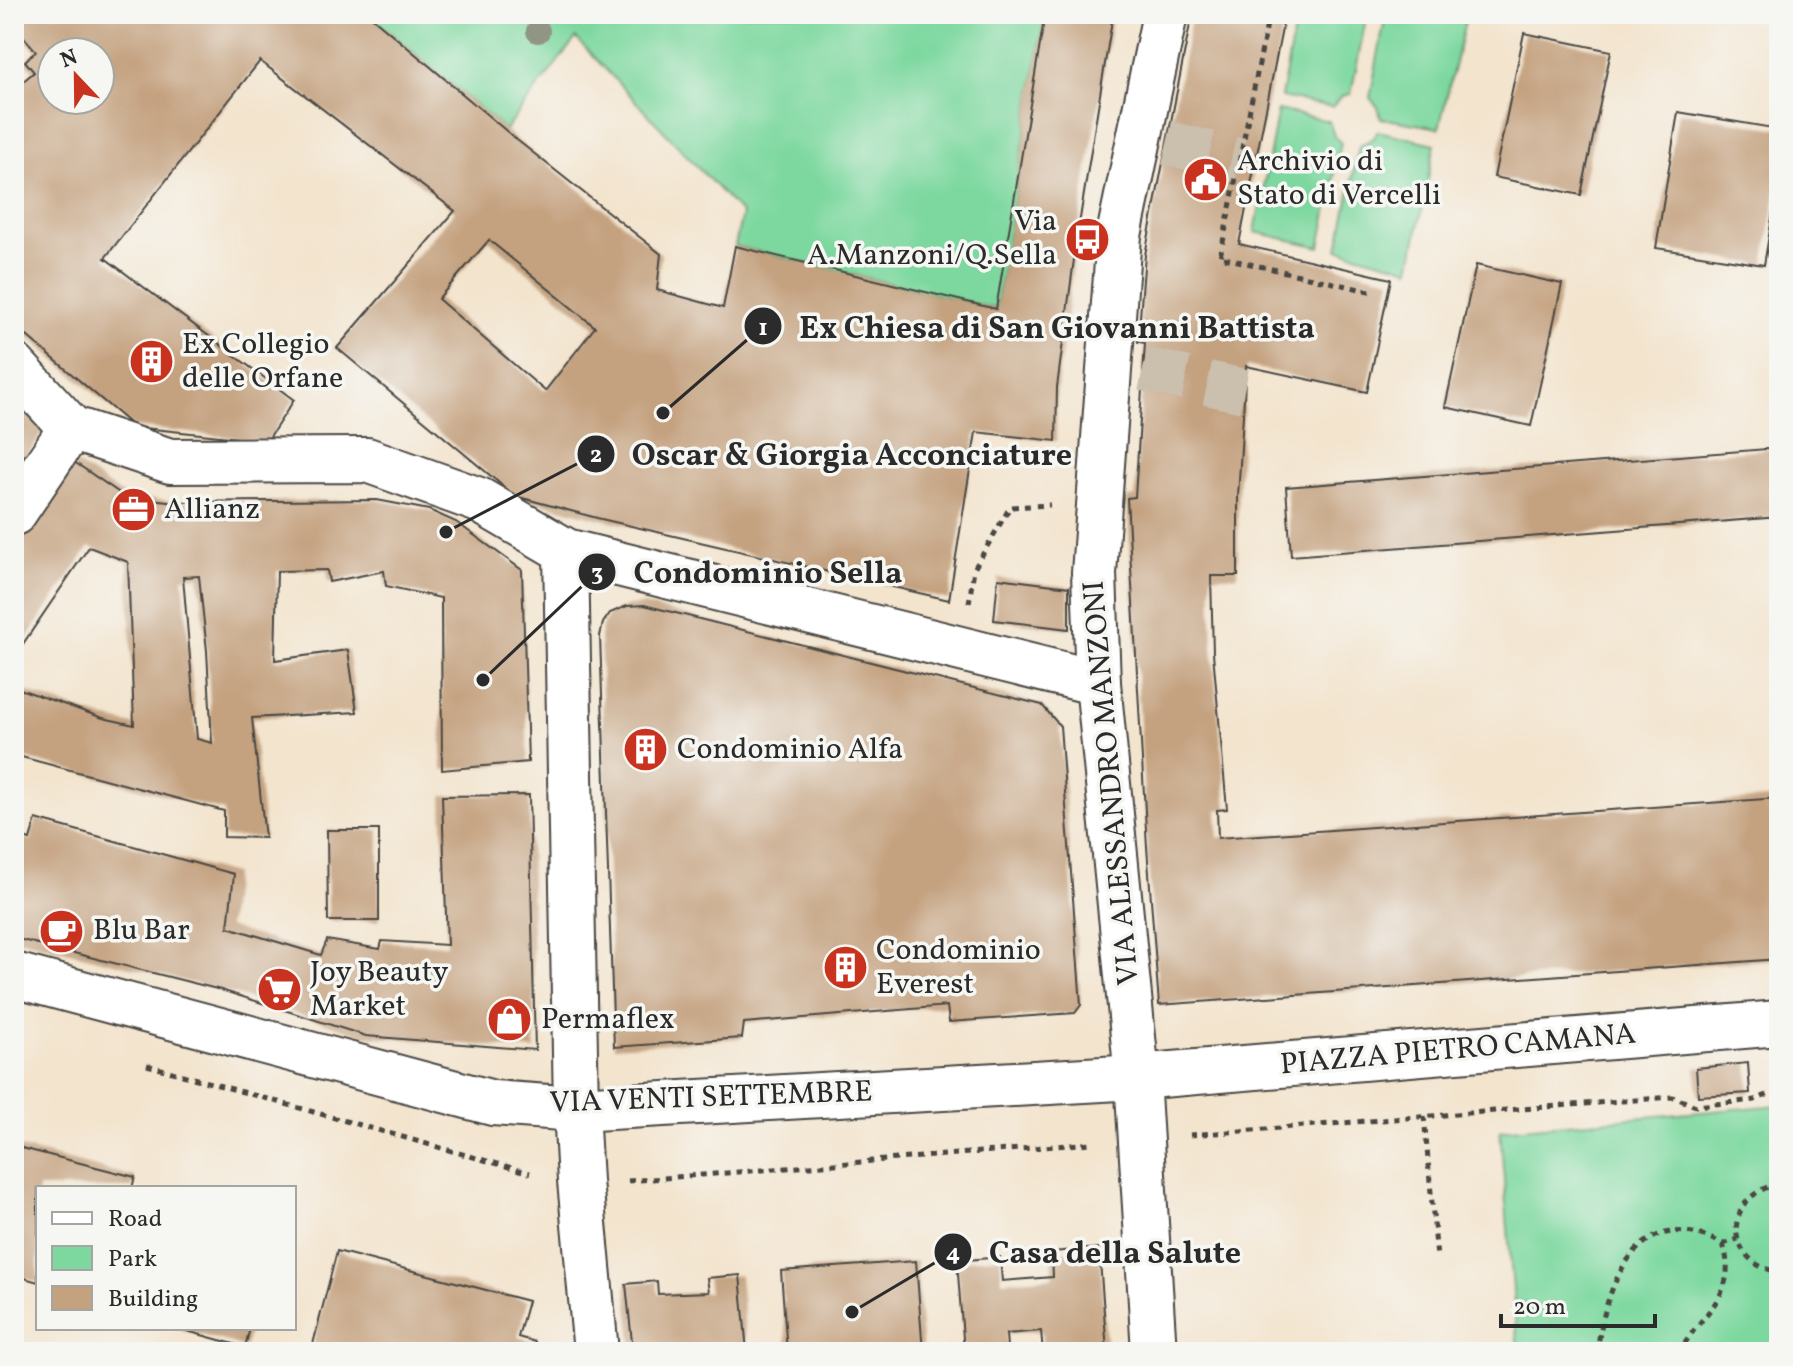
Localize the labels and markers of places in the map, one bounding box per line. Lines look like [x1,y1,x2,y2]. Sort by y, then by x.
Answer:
place label: Archivio di Stato di Vercelli [1237,141,1441,217]
public building icon: Archivio di Stato di Vercelli [1182,155,1230,203]
place label: Via A.Manzoni/Q.Sella [807,201,1057,277]
bus stop icon: Via A.Manzoni/Q.Sella [1064,215,1112,263]
callout: Ex Chiesa di San Giovanni Battista [743,298,1331,354]
place label: Ex Collegio delle Orfane [182,324,343,400]
building icon: Ex Collegio delle Orfane [127,338,175,386]
callout: Oscar & Giorgia Acconciature [576,426,1088,482]
office icon: Allianz [109,486,157,534]
place label: Allianz [164,489,260,531]
callout: Condominio Sella [577,544,919,600]
building icon: Condominio Alfa [622,726,670,774]
place label: Condominio Alfa [677,729,903,771]
cafe icon: Blu Bar [38,907,86,955]
place label: Blu Bar [93,910,190,952]
place label: Condominio Everest [876,930,1041,1006]
building icon: Condominio Everest [821,944,869,992]
place label: Joy Beauty Market [310,952,448,1028]
supermarket icon: Joy Beauty Market [255,966,303,1014]
shop icon: Permaflex [486,996,534,1044]
place label: Permaflex [541,999,675,1041]
callout: Casa della Salute [933,1224,1257,1280]

